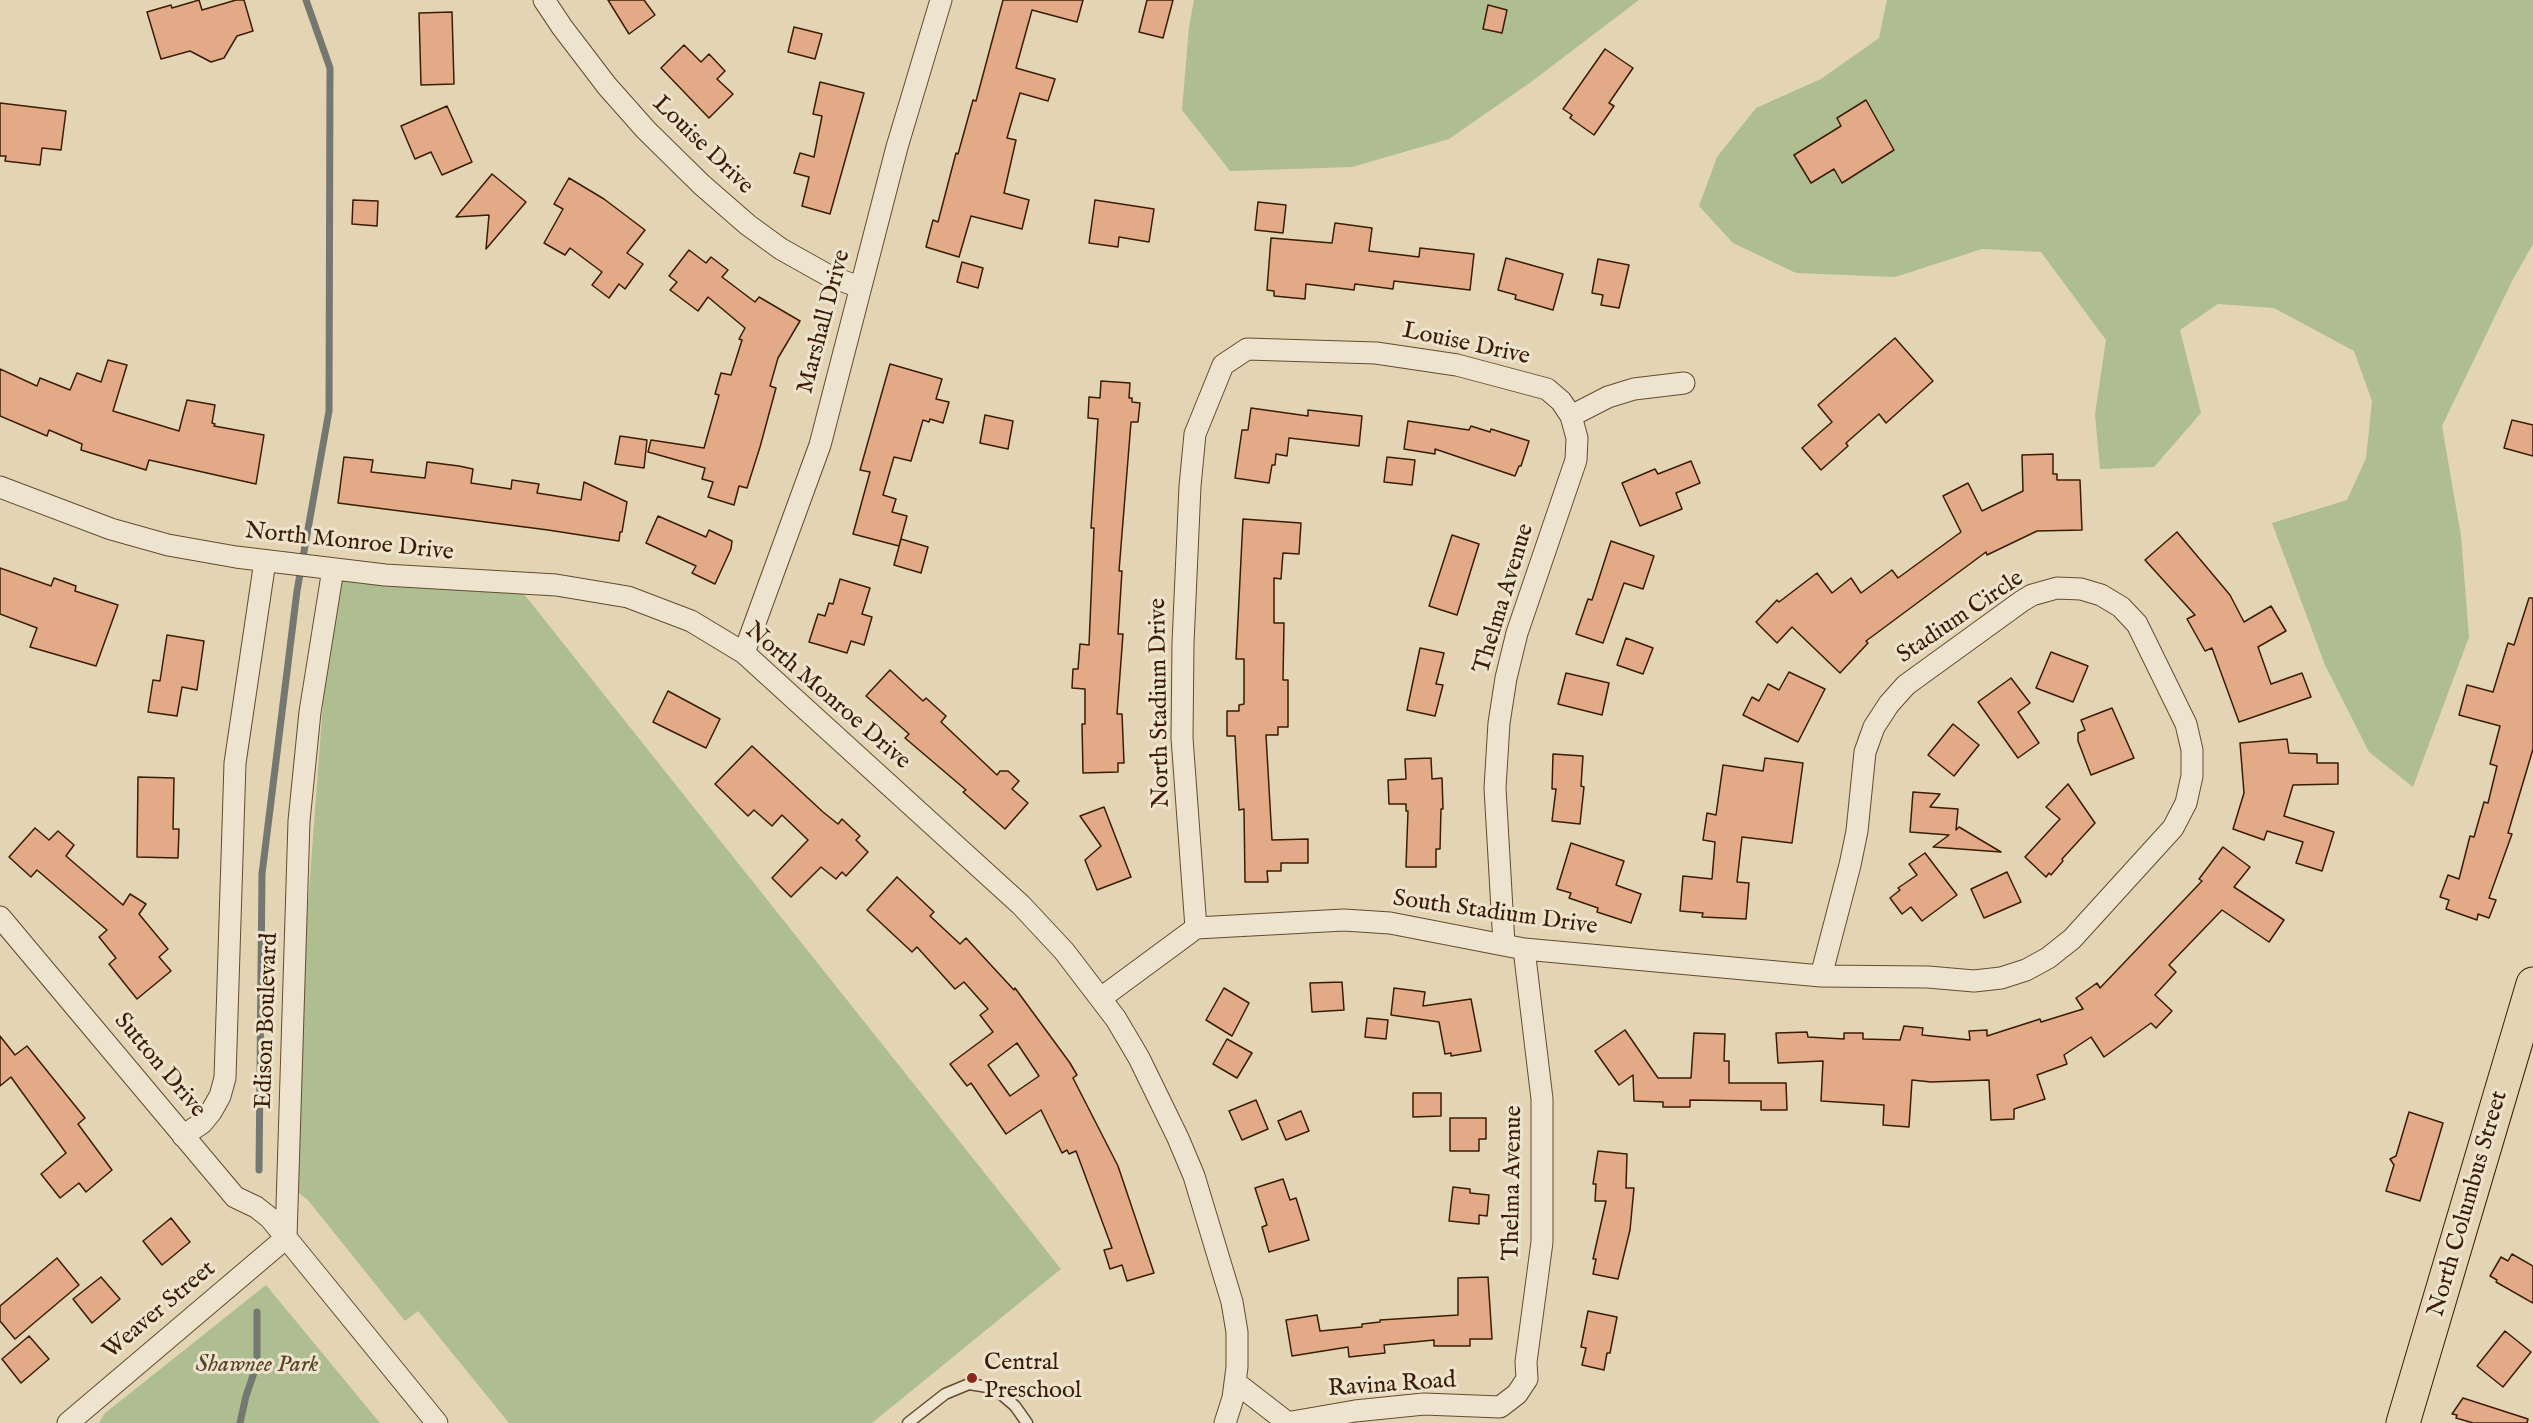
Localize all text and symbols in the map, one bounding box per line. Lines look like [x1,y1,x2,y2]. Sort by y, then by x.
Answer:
street label: Louise Drive [645,91,759,201]
street label: Marshall Drive [792,247,858,397]
street label: Louise Drive [1400,317,1532,373]
street label: North Monroe Drive [243,518,455,568]
street label: Thelma Avenue [1469,521,1541,677]
street label: Stadium Circle [1892,565,2030,671]
street label: North Stadium Drive [1145,598,1177,808]
street label: North Monroe Drive [738,617,916,777]
street label: South Stadium Drive [1391,885,1599,943]
street label: Edison Boulevard [251,932,285,1110]
street label: Sutton Drive [107,1008,211,1124]
street label: North Columbus Street [2423,1088,2515,1320]
street label: Thelma Avenue [1498,1105,1530,1261]
street label: Weaver Street [98,1256,222,1366]
place label: Central Preschool [984,1350,1081,1406]
park label: Shawnee Park [196,1352,318,1380]
street label: Ravina Road [1327,1367,1457,1405]
marker: Central Preschool [965,1371,979,1385]

